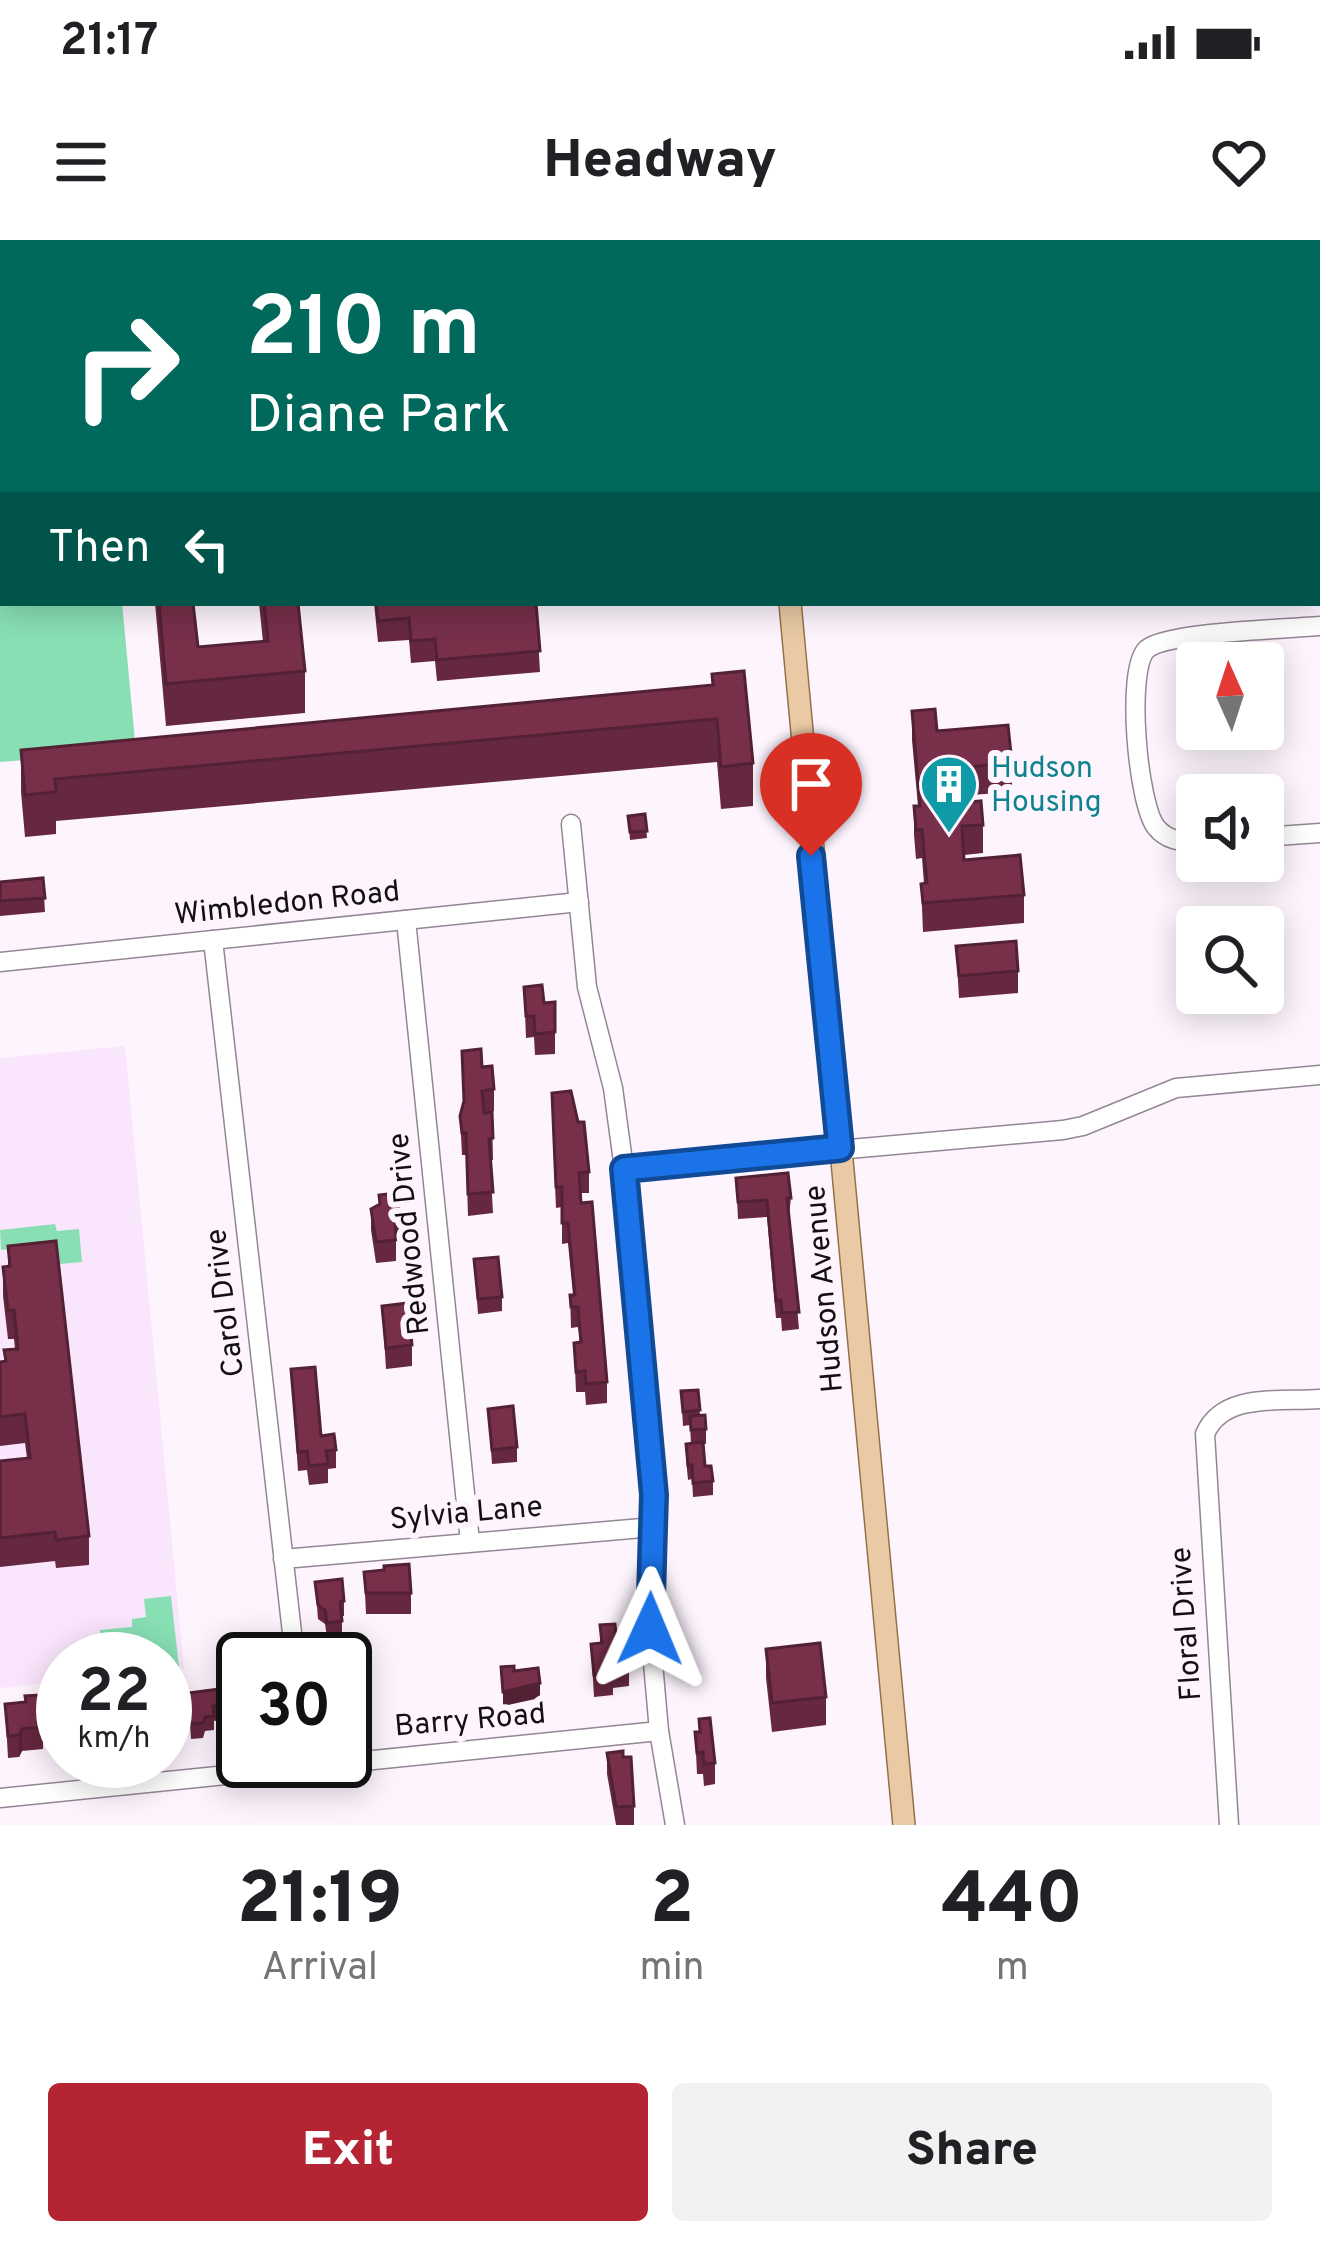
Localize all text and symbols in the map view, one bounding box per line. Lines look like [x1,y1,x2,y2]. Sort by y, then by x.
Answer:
text: 21:17 [60,14,159,71]
text: Headway [543,128,777,197]
icon: menu [48,129,114,195]
icon: heart [1206,129,1272,195]
text: 210 m [246,279,481,385]
icon: right [48,288,204,444]
text: Diane Park [246,383,510,452]
icon: left [174,516,240,582]
text: Then [48,521,150,578]
north arrow [1176,642,1284,750]
map controls [1176,642,1284,1014]
pin [760,733,862,856]
icon: arrive [778,751,844,817]
place label: Hudson Housing [991,751,1102,822]
building icon: Hudson Housing [918,753,980,835]
button: sound [1176,774,1284,882]
street label: Wimbledon Road [173,874,402,935]
button: search [1176,906,1284,1014]
street label: Redwood Drive [381,1131,440,1337]
street label: Hudson Avenue [798,1184,853,1394]
street label: Carol Drive [199,1226,254,1379]
street label: Sylvia Lane [388,1489,544,1540]
street label: Floral Drive [1164,1546,1211,1702]
position arrow [587,1566,713,1692]
speed limit sign: 30 [216,1632,372,1788]
text: 22 [77,1657,151,1733]
street label: Barry Road [393,1696,548,1747]
text: km/h [78,1721,150,1758]
text: 21:19 [237,1857,403,1949]
text: 2 [650,1857,694,1949]
text: 440 [942,1857,1083,1949]
text: Arrival [262,1945,378,1994]
text: min [640,1945,705,1994]
text: m [996,1945,1029,1994]
button: Exit [48,2083,648,2221]
button: Share [672,2083,1272,2221]

